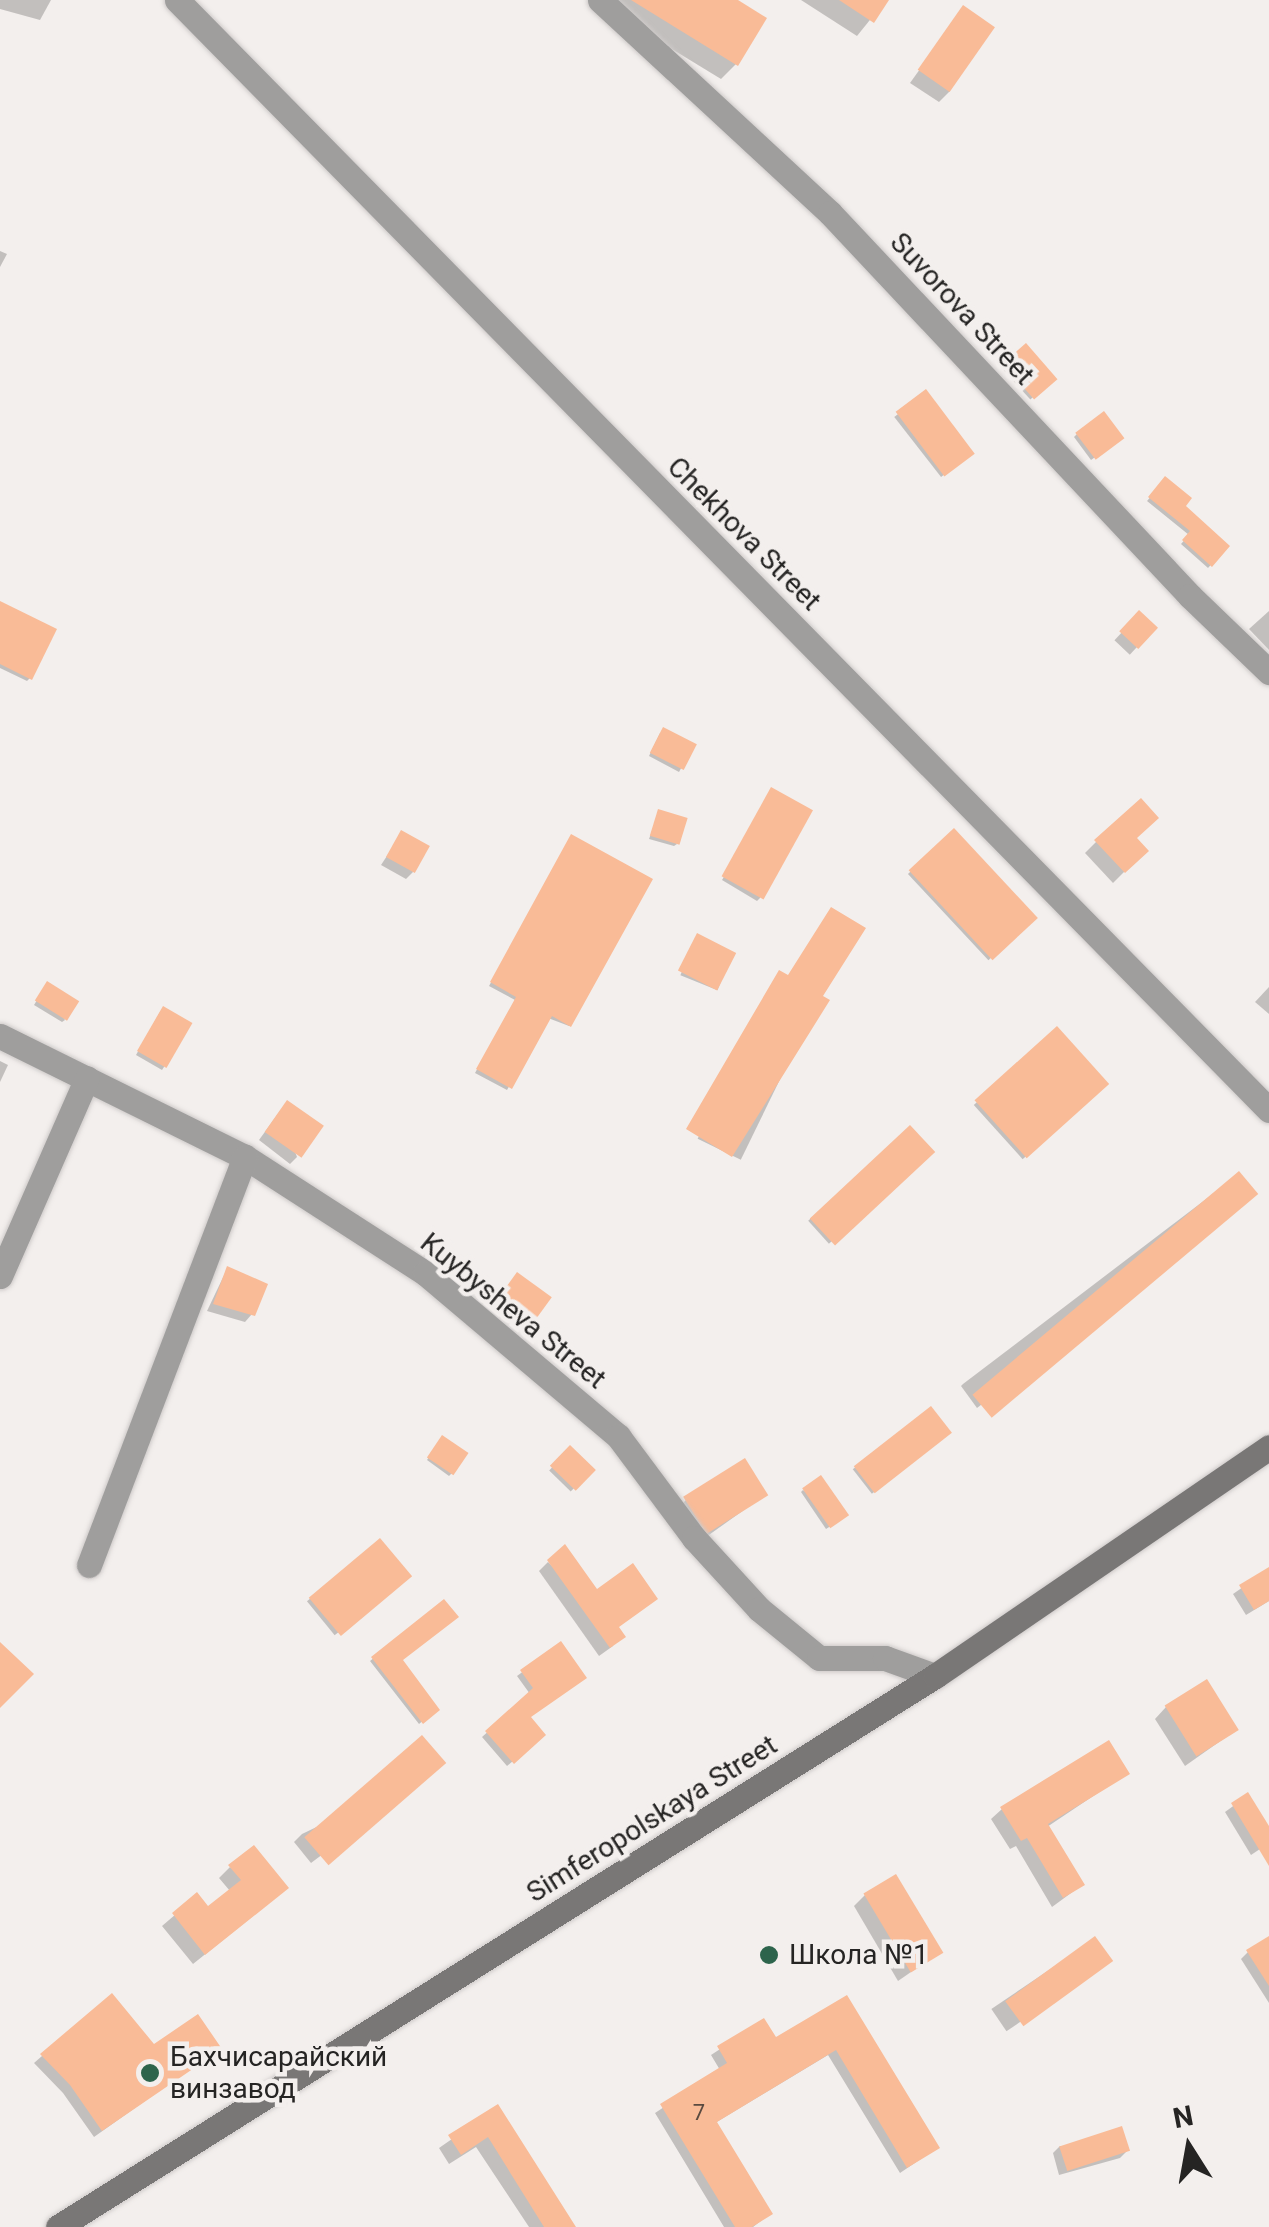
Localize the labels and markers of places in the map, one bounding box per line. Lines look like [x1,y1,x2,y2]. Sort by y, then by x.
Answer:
place label: Школа №1 [789,1938,929,1972]
marker: Школа №1 [758,1944,780,1966]
place label: Бахчисарайский винзавод [170,2040,387,2106]
marker: Бахчисарайский винзавод [139,2062,161,2084]

